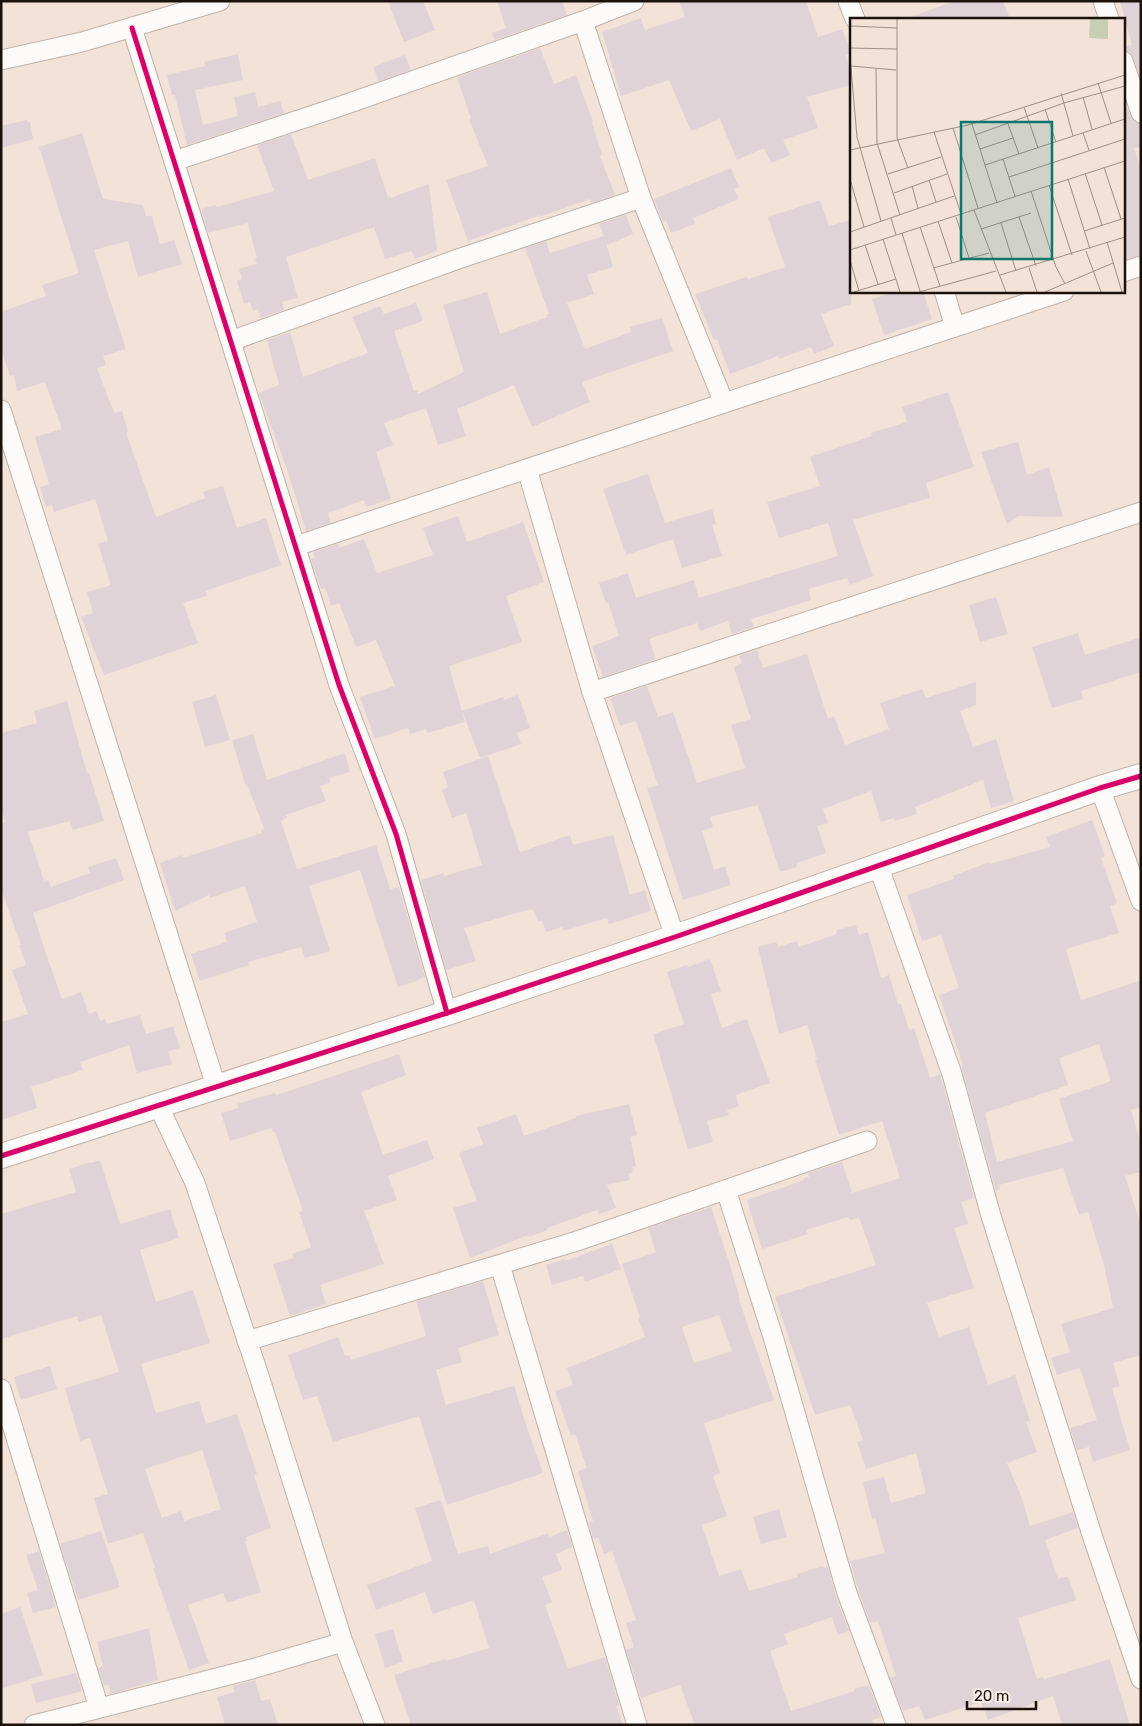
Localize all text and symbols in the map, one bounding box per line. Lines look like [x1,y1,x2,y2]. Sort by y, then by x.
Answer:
inset map [850,18,1124,292]
scale bar [967,1678,1036,1710]
text: 20 m [974,1687,1009,1705]

